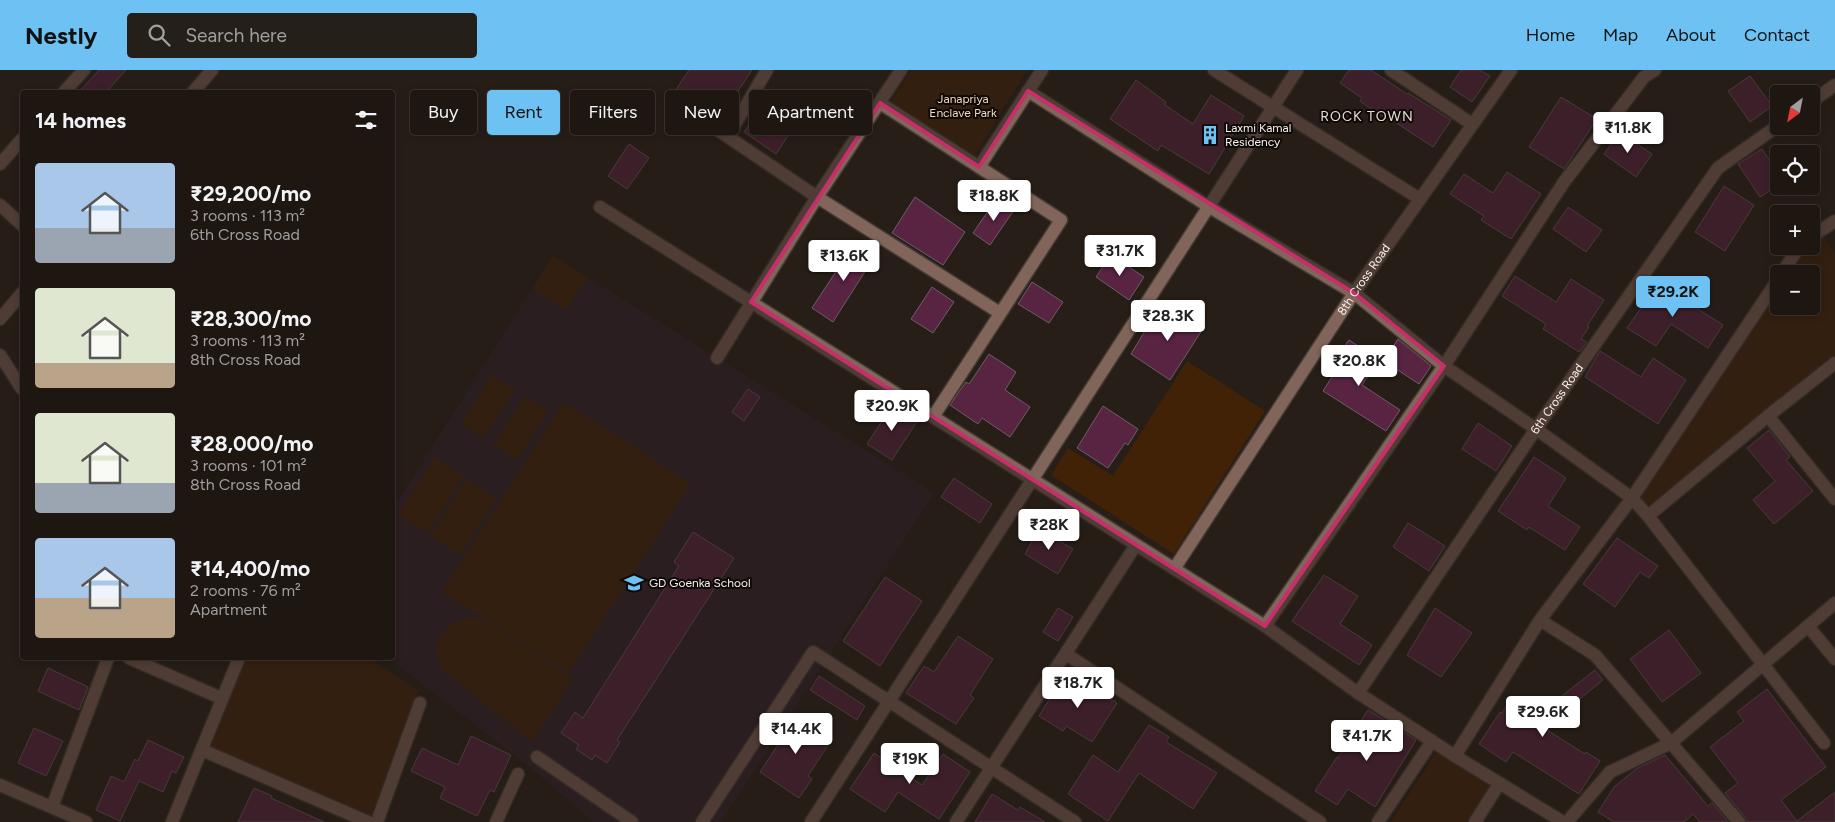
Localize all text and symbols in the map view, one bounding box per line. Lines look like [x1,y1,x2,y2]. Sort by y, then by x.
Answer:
search box [127,13,477,58]
text: Nestly [25,21,97,50]
icon: search [145,21,173,49]
text: Search here [185,24,287,47]
text: Home [1526,24,1575,46]
text: Map [1603,24,1638,46]
text: About [1666,24,1716,46]
text: Contact [1744,24,1810,46]
north arrow [1770,85,1820,135]
map controls [1770,85,1820,315]
chip: Buy [410,90,477,135]
chip: Rent [487,90,560,135]
chip: Filters [570,90,655,135]
chip: New [665,90,739,135]
chip: Apartment [749,90,872,135]
park label: Janapriya Enclave Park [929,92,997,120]
icon: filters [352,106,380,134]
text: 14 homes [35,108,126,133]
district label: ROCK TOWN [1320,108,1414,125]
pin: ₹11.8K [1587,112,1669,154]
text: ₹11.8K [1604,118,1652,137]
place label: Laxmi Kamal Residency [1225,121,1291,149]
building icon: Laxmi Kamal Residency [1199,124,1221,146]
button: locate [1770,145,1820,195]
pin: ₹18.8K [953,180,1035,222]
text: ₹29,200/mo [190,181,311,206]
icon: home [75,183,135,243]
text: ₹18.8K [969,186,1019,205]
button: + [1770,205,1820,255]
text: 3 rooms · 113 m² [190,206,305,225]
text: 6th Cross Road [190,225,300,244]
pin: ₹31.7K [1079,234,1161,277]
pin: ₹13.6K [803,240,885,282]
text: ₹31.7K [1096,241,1144,260]
street label: 8th Cross Road [1334,242,1393,318]
text: ₹13.6K [819,246,869,265]
button: − [1770,265,1820,315]
pin: ₹29.2K [1632,276,1714,318]
text: ₹29.2K [1647,282,1699,301]
pin: ₹28.3K [1127,300,1209,342]
text: ₹28,300/mo [190,306,312,331]
text: ₹28.3K [1142,306,1194,325]
icon: home [75,308,135,368]
text: 3 rooms · 113 m² [190,331,305,350]
pin: ₹20.8K [1318,344,1400,387]
text: 8th Cross Road [190,350,301,369]
text: ₹20.8K [1332,351,1386,370]
street label: 6th Cross Road [1528,361,1586,437]
pin: ₹20.9K [851,390,933,432]
text: ₹20.9K [865,396,919,415]
text: ₹28,000/mo [190,431,313,456]
icon: home [75,433,135,493]
text: 3 rooms · 101 m² [190,456,306,475]
text: 8th Cross Road [190,475,301,494]
pin: ₹28K [1019,508,1079,551]
text: ₹28K [1029,515,1069,534]
text: ₹14,400/mo [190,556,310,581]
icon: home [75,558,135,618]
school or university icon: GD Goenka School [623,572,645,594]
place label: GD Goenka School [649,576,751,590]
text: 2 rooms · 76 m² [190,581,301,600]
text: Apartment [190,600,267,619]
pin: ₹18.7K [1037,666,1119,709]
text: ₹18.7K [1053,673,1103,692]
pin: ₹29.6K [1502,696,1584,738]
text: ₹29.6K [1517,702,1569,721]
pin: ₹14.4K [755,712,837,755]
text: ₹14.4K [770,719,822,738]
pin: ₹41.7K [1326,720,1408,762]
text: ₹41.7K [1342,726,1392,745]
pin: ₹19K [880,742,940,785]
text: ₹19K [892,749,928,768]

